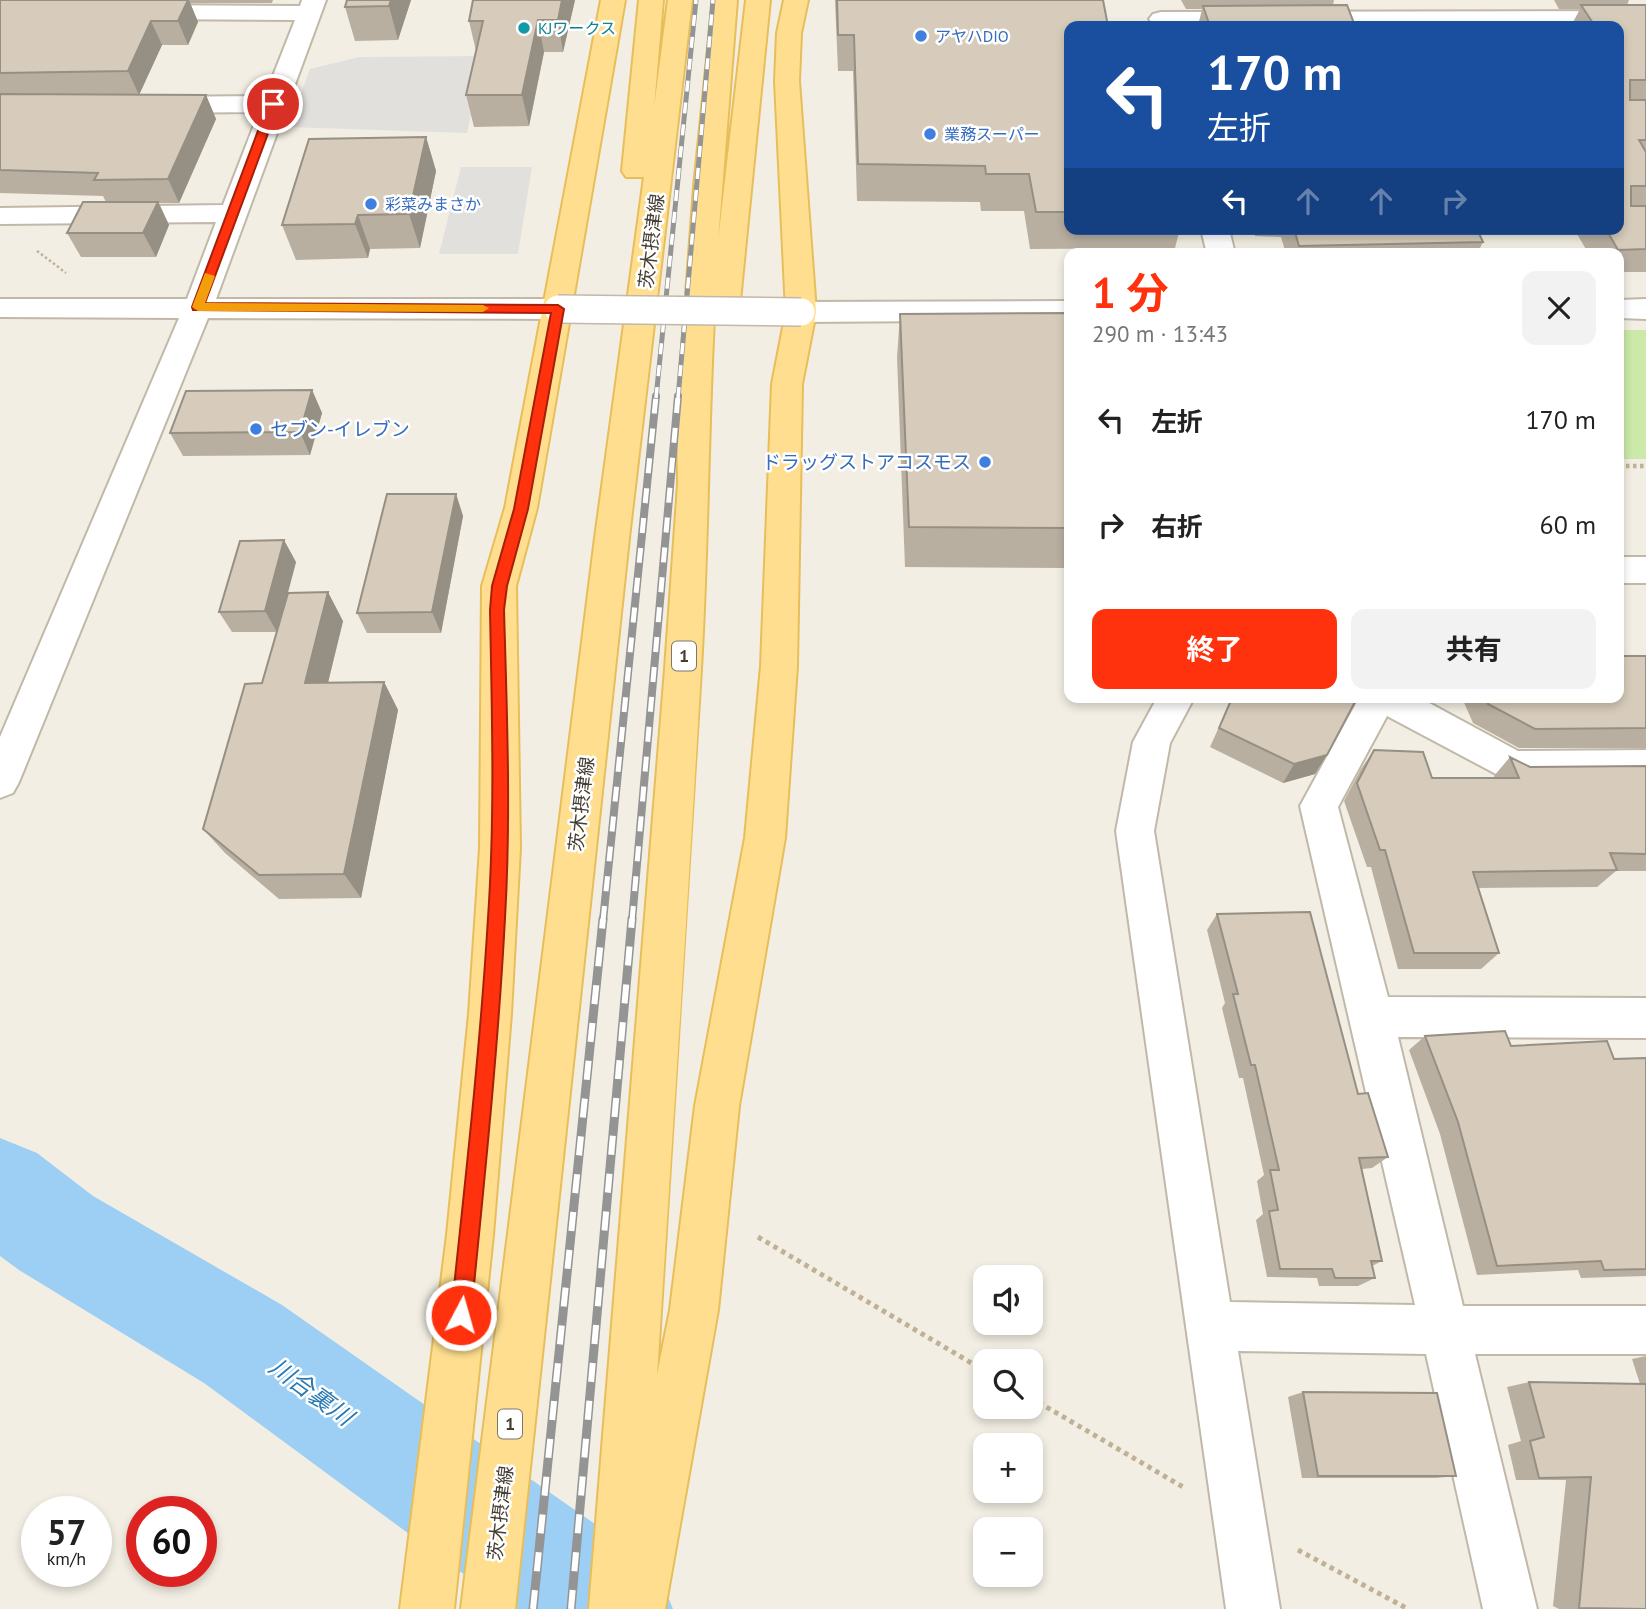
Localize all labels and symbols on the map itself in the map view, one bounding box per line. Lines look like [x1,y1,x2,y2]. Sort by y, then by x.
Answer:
place label: KJワークス [538,18,616,38]
marker: KJワークス [516,20,532,36]
place label: アヤハDIO [935,26,1009,46]
marker: アヤハDIO [913,28,929,44]
pin [243,74,303,134]
place label: 業務スーパー [944,124,1040,144]
marker: 業務スーパー [922,126,938,142]
street label: 茨木摂津線 [633,192,669,290]
place label: 彩菜みまさか [385,194,481,214]
marker: 彩菜みまさか [363,196,379,212]
place label: セブン-イレブン [270,417,410,441]
marker: セブン-イレブン [248,421,264,437]
place label: ドラッグストアコスモス [762,450,971,474]
marker: ドラッグストアコスモス [977,454,993,470]
road number: 1 [672,642,696,670]
street label: 茨木摂津線 [563,755,599,853]
position arrow [424,1278,498,1352]
water label: 川合裏川 [263,1351,362,1434]
road number: 1 [498,1409,522,1438]
street label: 茨木摂津線 [482,1464,518,1562]
speed limit sign: 60 [126,1496,217,1587]

